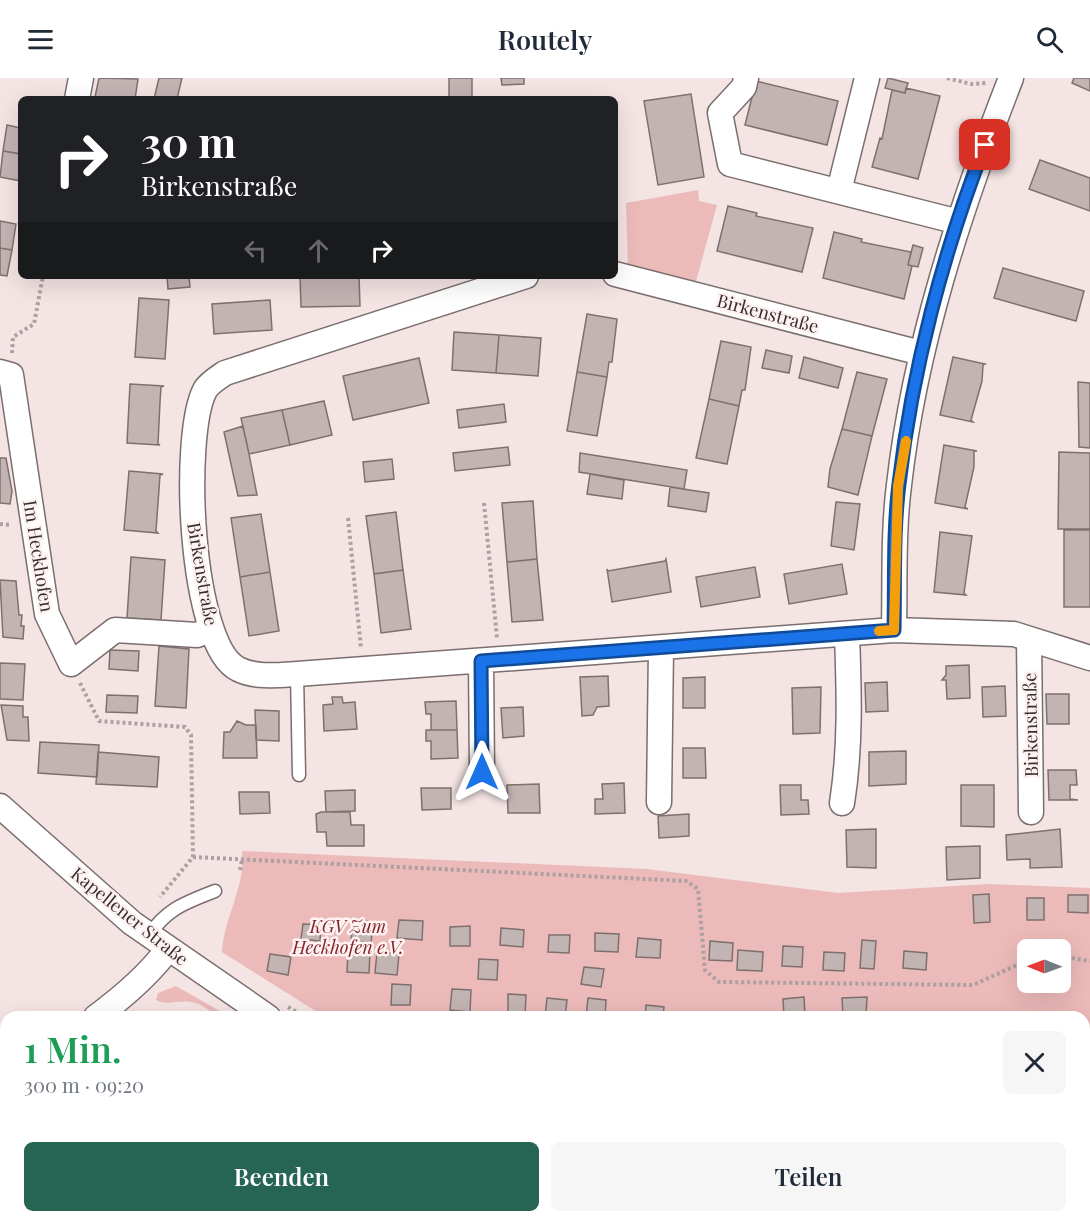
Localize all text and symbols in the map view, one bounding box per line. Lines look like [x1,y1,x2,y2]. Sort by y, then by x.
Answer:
text: Routely [498,21,592,57]
icon: menu [24,23,57,56]
icon: search [1033,23,1066,56]
text: 30 m [141,113,236,169]
pin [959,119,1010,170]
icon: right [42,120,120,198]
icon: arrive [968,128,1001,161]
text: Birkenstraße [141,167,297,203]
icon: left [239,234,272,267]
icon: ahead [302,234,335,267]
icon: right [365,234,398,267]
street label: Birkenstraße [715,288,821,338]
street label: Im Heckhofen [18,498,60,614]
street label: Birkenstraße [182,521,224,627]
street label: Birkenstraße [1017,673,1043,777]
position arrow [450,740,514,804]
street label: Kapellener Straße [66,861,194,971]
park label: KGV Zum Heckhofen e.V. [291,914,404,959]
north arrow [1017,939,1071,993]
map controls [1017,939,1071,993]
text: 1 Min. [24,1024,121,1072]
button: close [1003,1031,1066,1094]
text: 300 m · 09:20 [24,1071,144,1098]
button: Beenden [24,1142,539,1211]
button: Teilen [551,1142,1066,1211]

